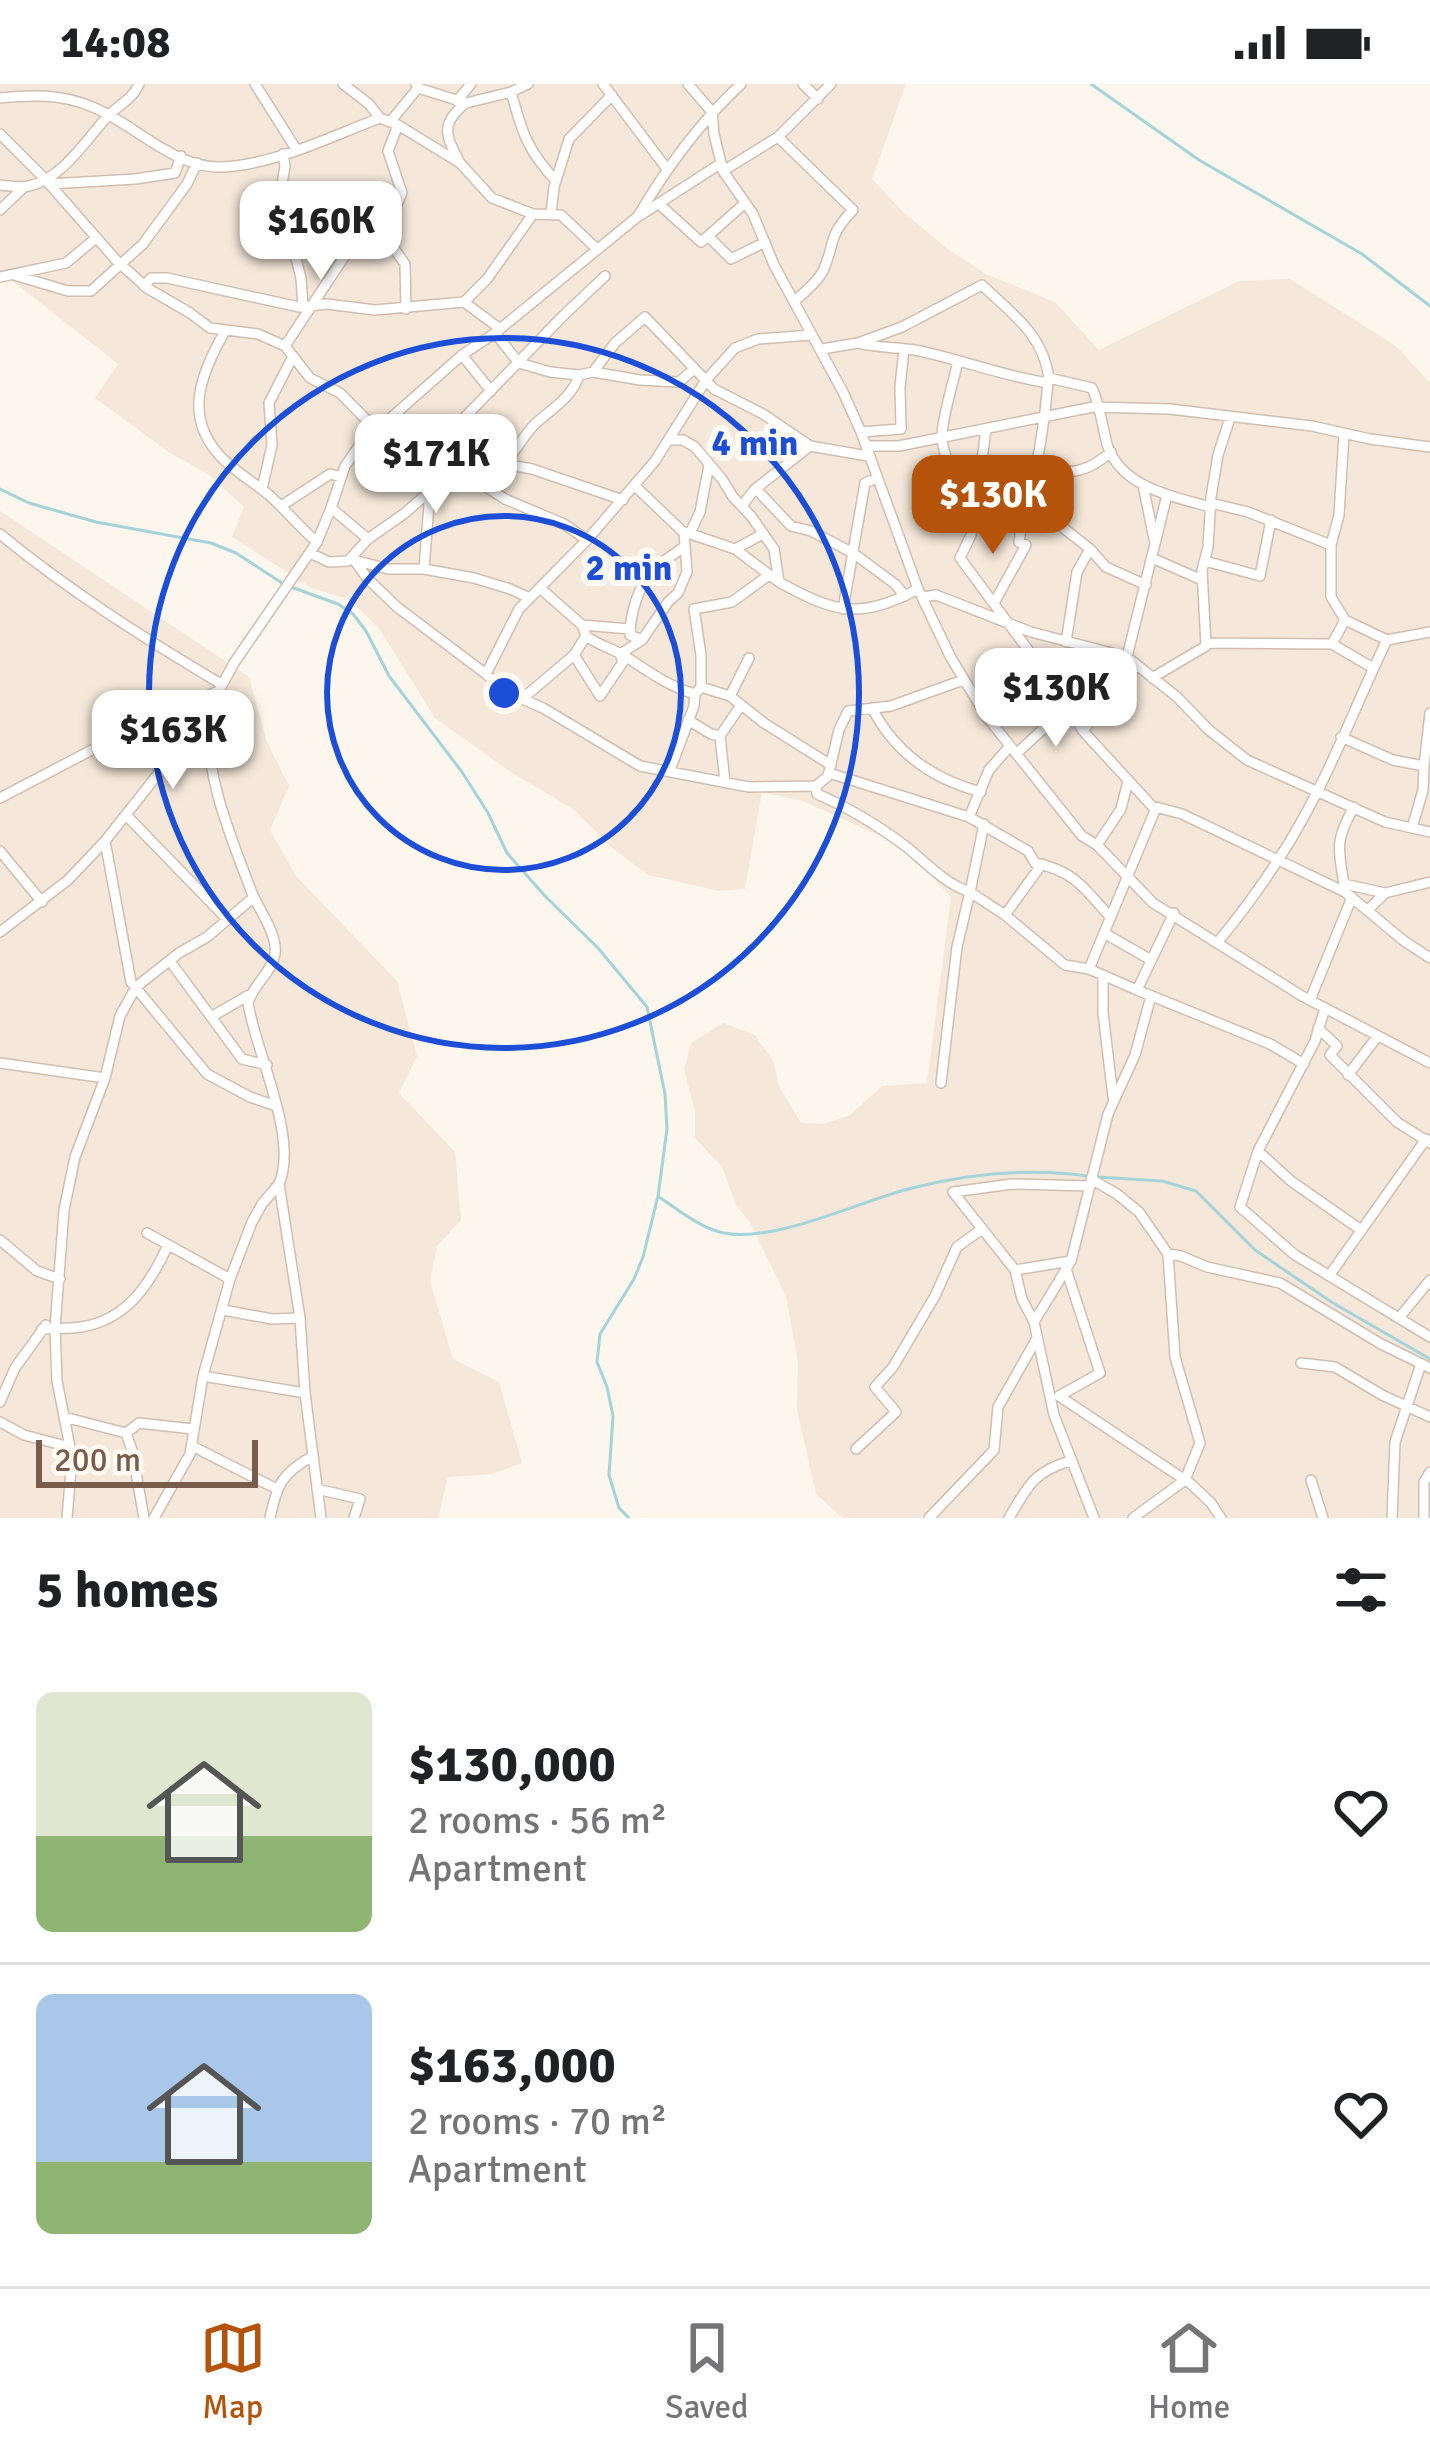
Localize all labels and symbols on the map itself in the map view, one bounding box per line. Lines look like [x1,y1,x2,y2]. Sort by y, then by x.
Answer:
pin: $160K [237,181,405,283]
pin: $171K [352,414,520,516]
text: 4 min [712,421,798,466]
pin: $130K [909,455,1077,557]
text: 2 min [586,546,672,591]
pin: $130K [972,648,1140,750]
centre of rings [483,672,525,714]
pin: $163K [89,690,257,792]
scale bar [36,1434,258,1487]

